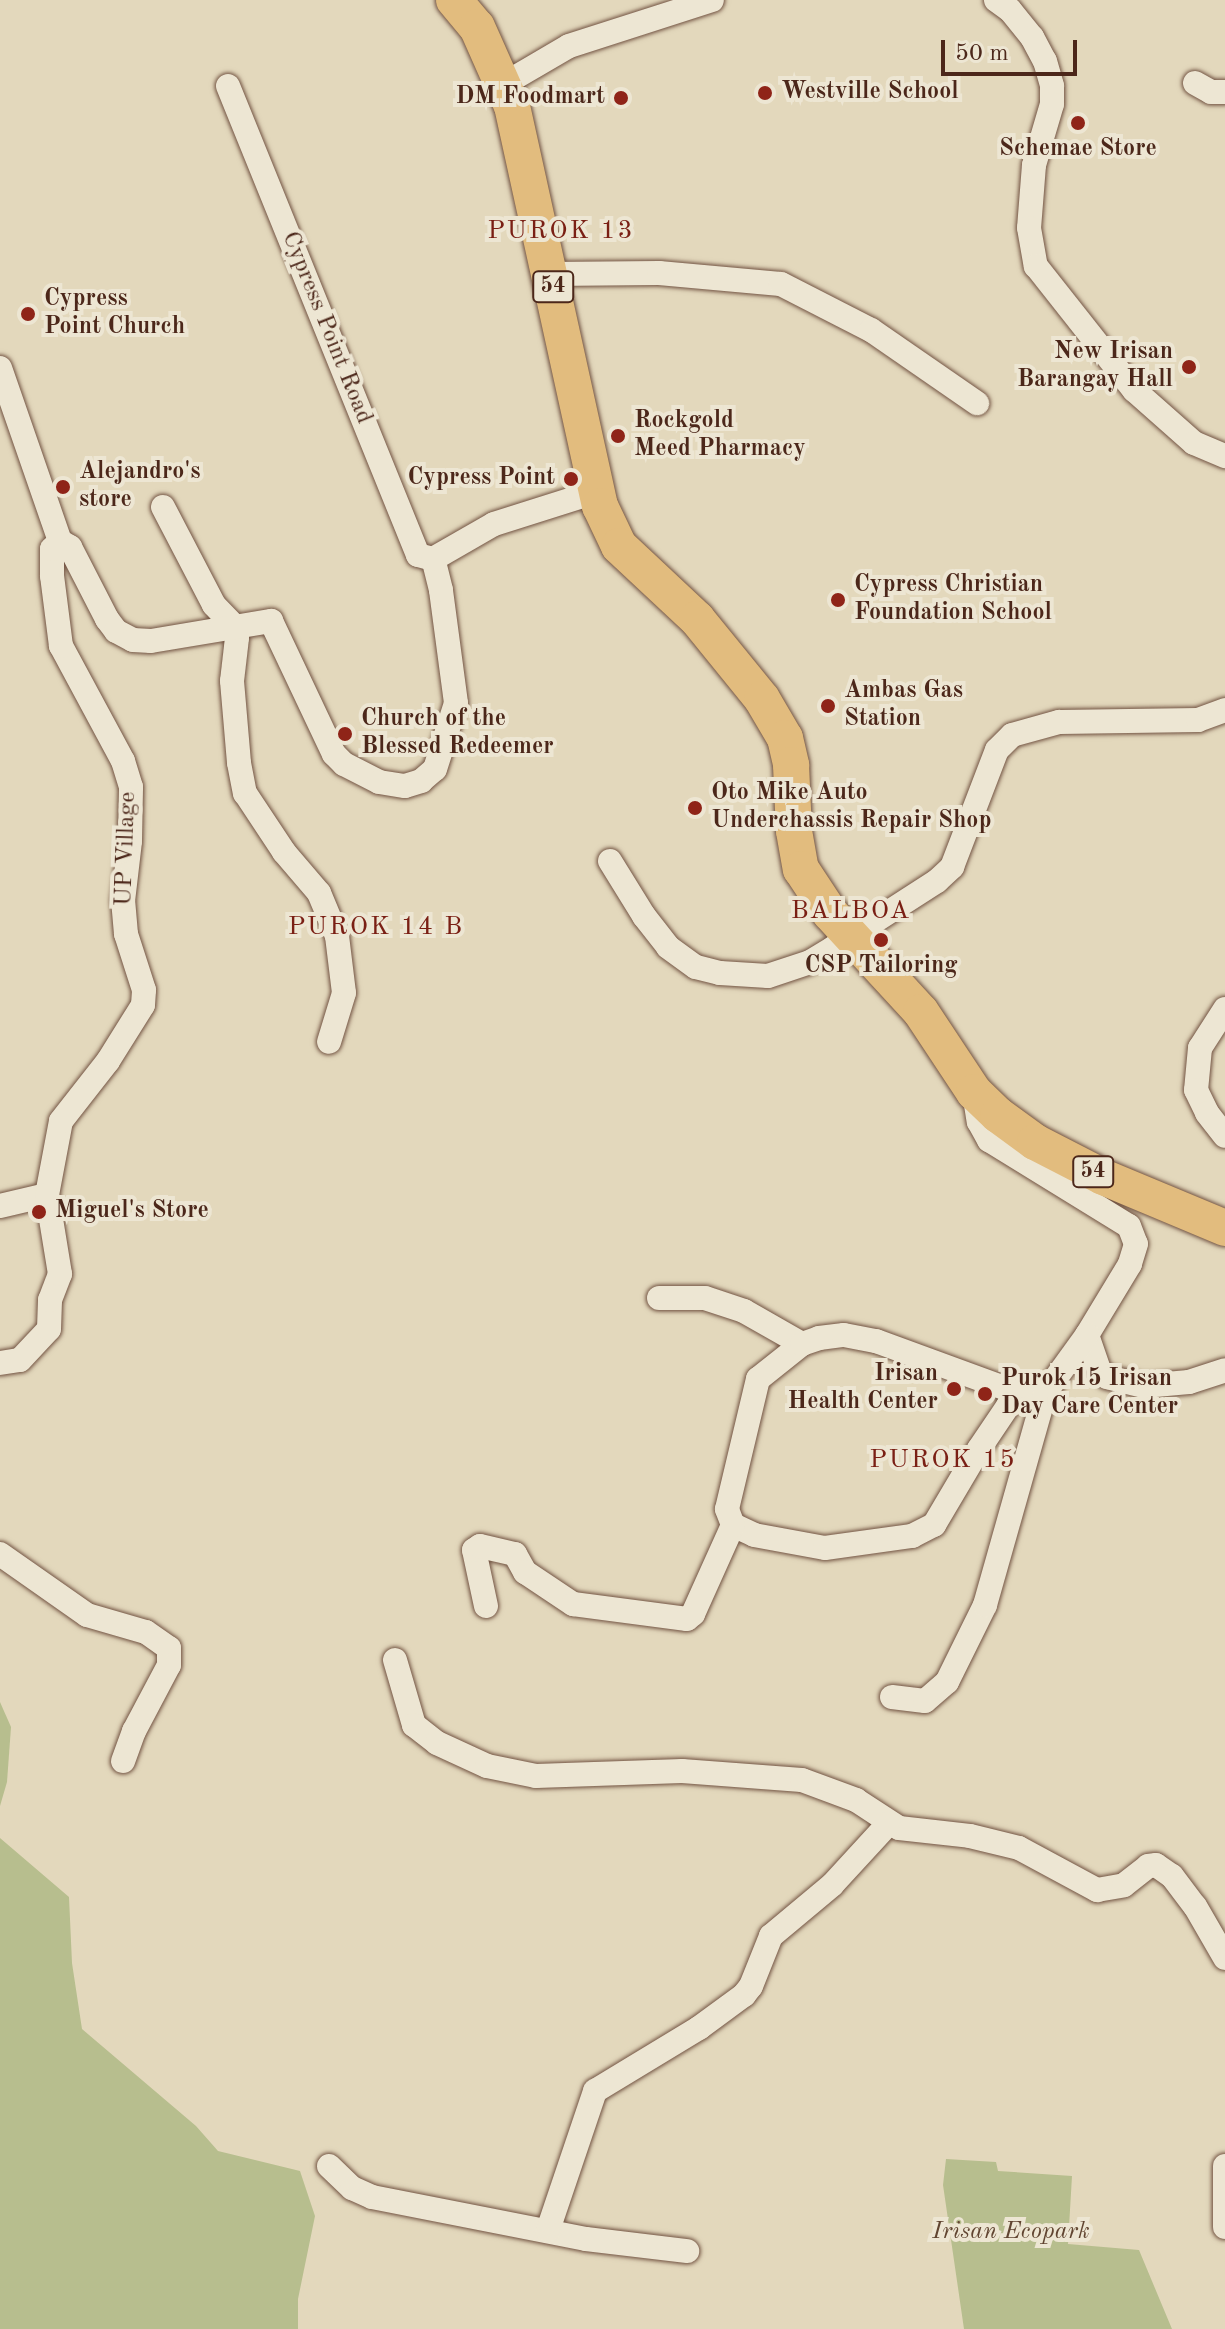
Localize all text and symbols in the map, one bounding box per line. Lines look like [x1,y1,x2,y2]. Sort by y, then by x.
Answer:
scale bar [945,24,1081,74]
text: 50 m [955,42,1009,66]
place label: Westville School [781,79,959,107]
place label: DM Foodmart [455,84,605,112]
marker: Westville School [756,84,774,102]
marker: DM Foodmart [612,89,630,107]
marker: Schemae Store [1069,114,1087,132]
place label: Schemae Store [999,136,1157,164]
district label: PUROK 13 [487,216,635,248]
street label: Cypress Point Road [274,228,378,428]
road number: 54 [531,269,575,305]
place label: Cypress Point Church [44,286,185,342]
marker: Cypress Point Church [19,305,37,323]
place label: New Irisan Barangay Hall [1017,339,1173,395]
marker: New Irisan Barangay Hall [1180,358,1198,376]
place label: Rockgold Meed Pharmacy [634,408,806,464]
marker: Rockgold Meed Pharmacy [609,427,627,445]
place label: Alejandro's store [79,459,201,515]
place label: Cypress Point [408,465,555,493]
marker: Cypress Point [562,470,580,488]
marker: Alejandro's store [54,478,72,496]
place label: Cypress Christian Foundation School [854,572,1052,628]
marker: Cypress Christian Foundation School [829,591,847,609]
place label: Ambas Gas Station [844,678,963,734]
marker: Ambas Gas Station [819,697,837,715]
place label: Church of the Blessed Redeemer [361,706,554,762]
marker: Church of the Blessed Redeemer [336,725,354,743]
place label: Oto Mike Auto Underchassis Repair Shop [711,780,992,836]
street label: UP Village [111,791,143,907]
marker: Oto Mike Auto Underchassis Repair Shop [686,799,704,817]
district label: BALBOA [791,896,911,928]
district label: PUROK 14 B [288,912,464,944]
marker: CSP Tailoring [872,931,890,949]
place label: CSP Tailoring [804,953,958,981]
road number: 54 [1071,1154,1115,1190]
place label: Miguel's Store [55,1198,209,1226]
marker: Miguel's Store [30,1203,48,1221]
place label: Irisan Health Center [787,1361,938,1417]
place label: Purok 15 Irisan Day Care Center [1001,1366,1178,1422]
marker: Irisan Health Center [945,1380,963,1398]
marker: Purok 15 Irisan Day Care Center [976,1385,994,1403]
district label: PUROK 15 [869,1445,1017,1477]
park label: Irisan Ecopark [932,2219,1090,2247]

